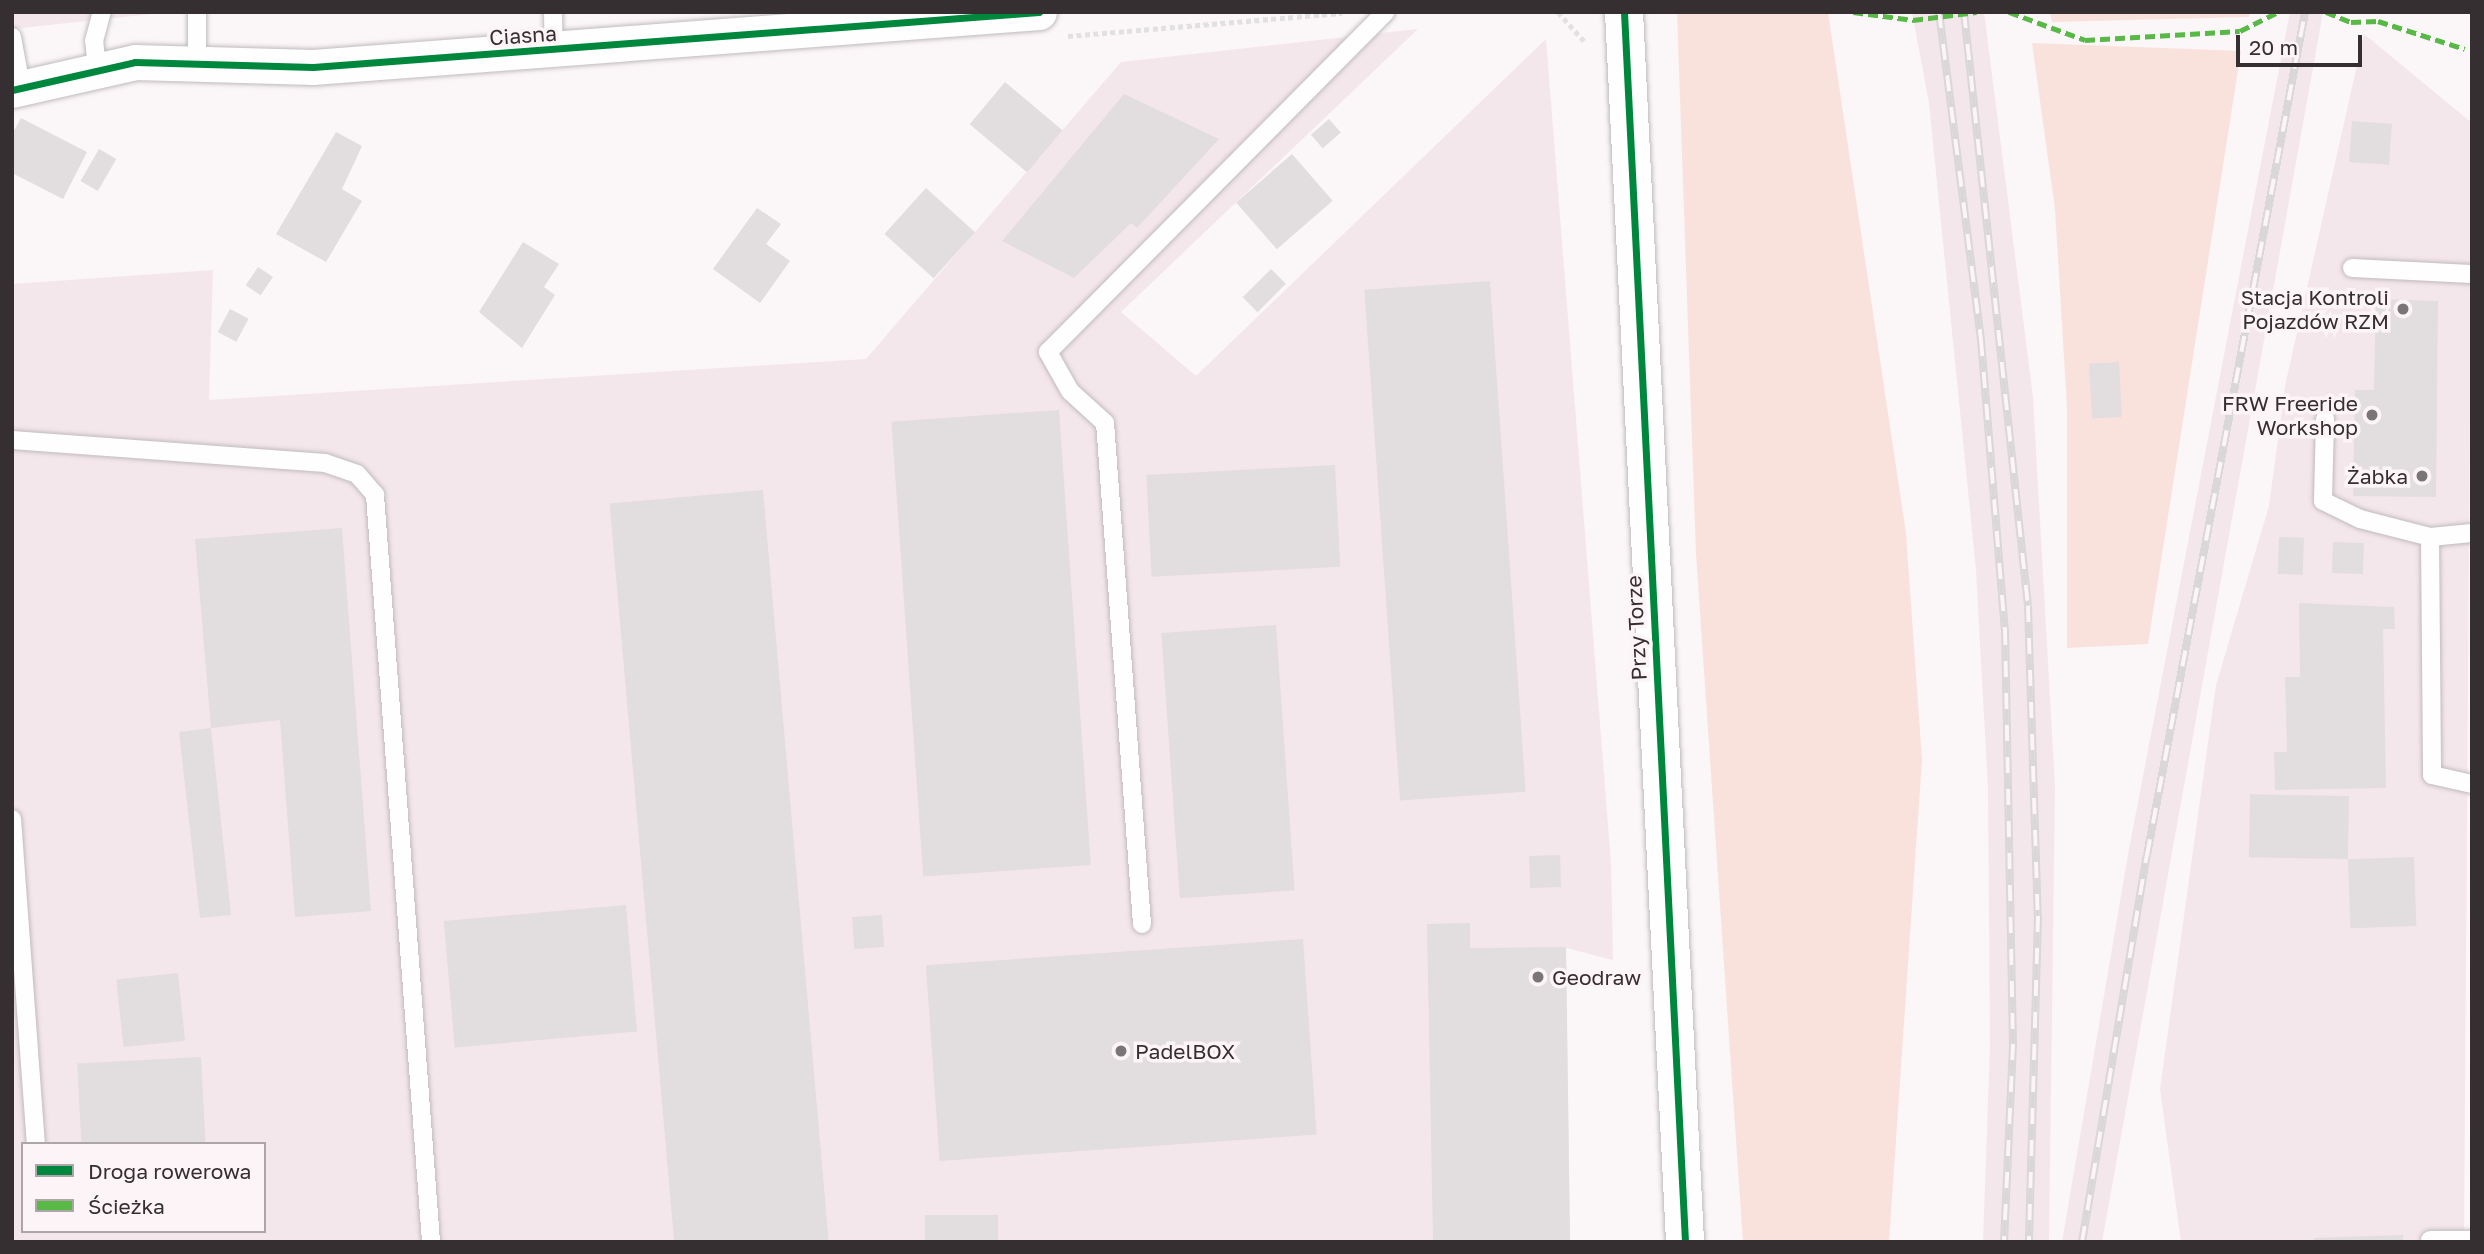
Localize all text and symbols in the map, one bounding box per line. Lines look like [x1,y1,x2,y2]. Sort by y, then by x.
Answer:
street label: Ciasna [488,20,558,50]
scale bar [2239,21,2365,65]
text: 20 m [2249,34,2298,60]
place label: Stacja Kontroli Pojazdów RZM [2241,284,2389,334]
marker: Stacja Kontroli Pojazdów RZM [2395,301,2411,317]
place label: FRW Freeride Workshop [2222,390,2358,440]
marker: FRW Freeride Workshop [2364,407,2380,423]
place label: Żabka [2347,463,2408,489]
marker: Żabka [2414,468,2430,484]
street label: Przy Torze [1621,575,1651,681]
place label: Geodraw [1552,964,1641,990]
marker: Geodraw [1530,969,1546,985]
place label: PadelBOX [1135,1038,1235,1064]
marker: PadelBOX [1113,1043,1129,1059]
legend [21,1142,266,1233]
text: Droga rowerowa [88,1158,251,1184]
text: Ścieżka [88,1193,165,1219]

